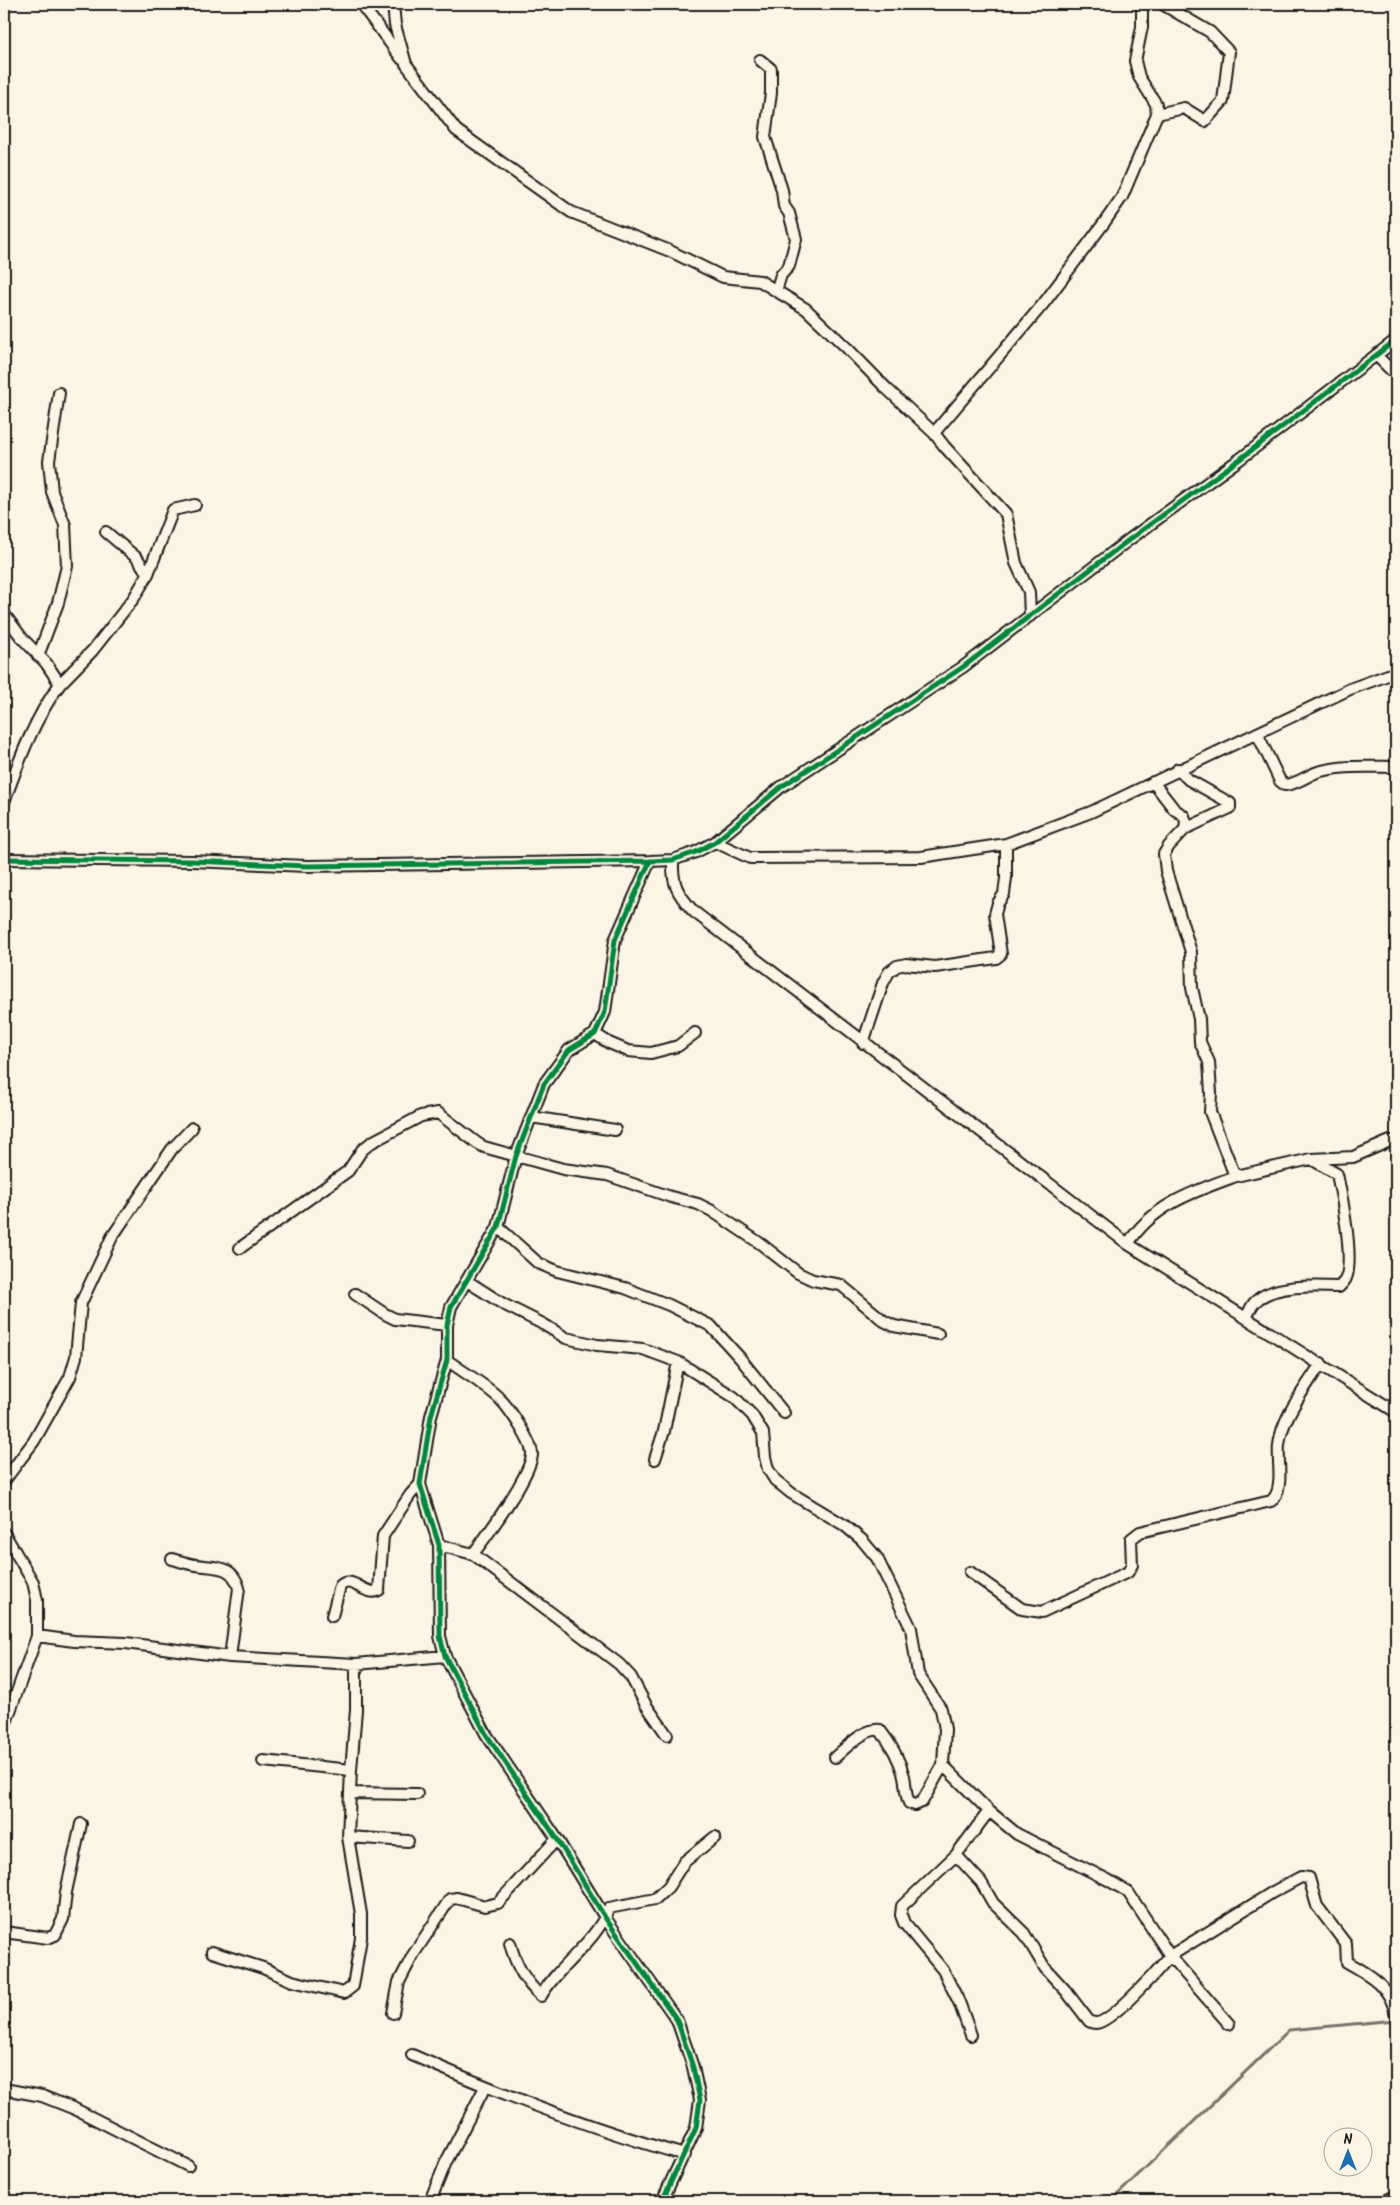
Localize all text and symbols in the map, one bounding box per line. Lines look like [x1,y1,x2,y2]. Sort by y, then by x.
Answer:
north arrow [1322,2128,1372,2178]
text: N [1344,2129,1353,2151]

